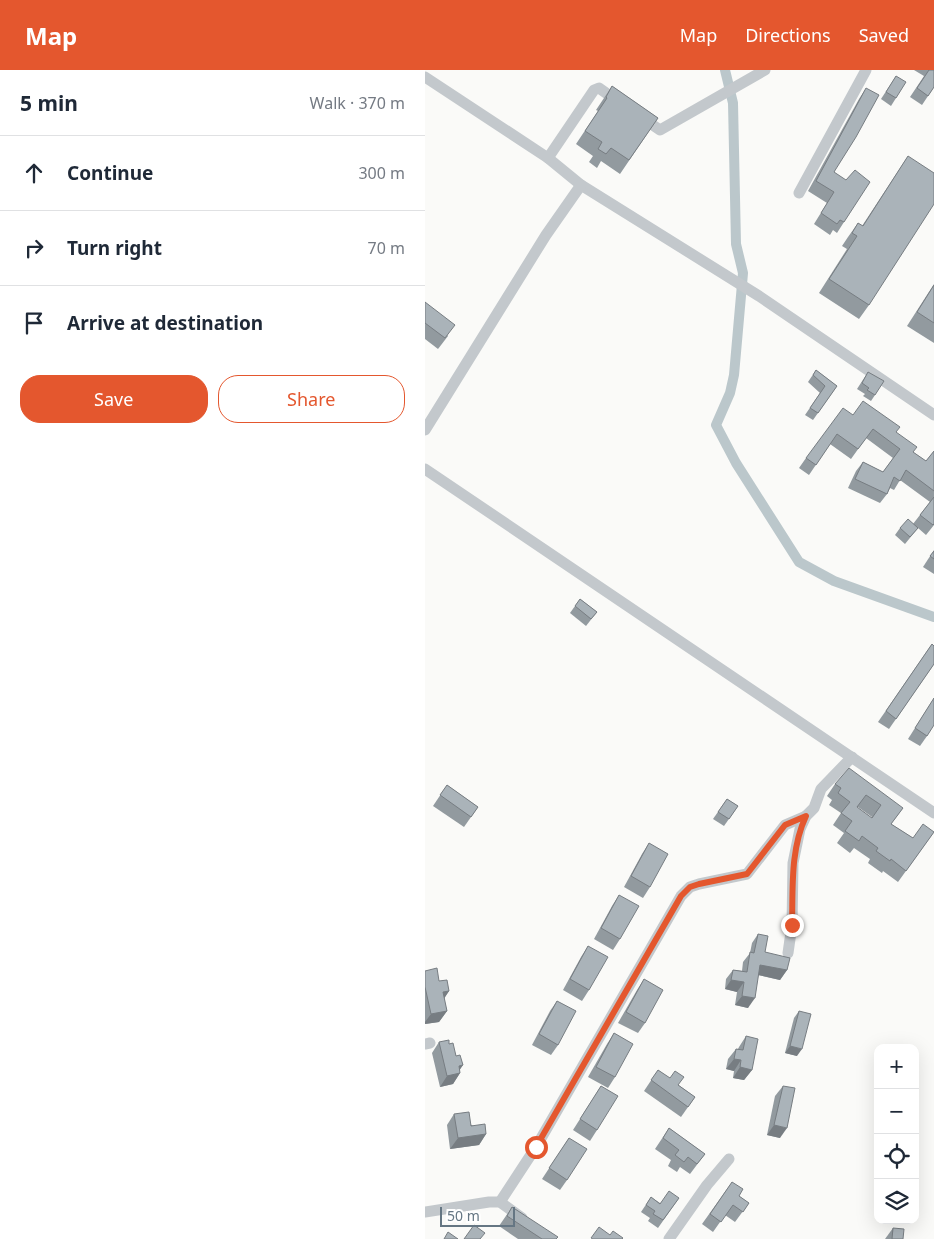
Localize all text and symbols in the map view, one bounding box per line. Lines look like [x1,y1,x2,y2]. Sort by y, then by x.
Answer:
text: Map [25,19,77,52]
text: Map [680,23,717,47]
text: Directions [745,23,831,47]
text: Saved [859,23,909,47]
text: 5 min [20,89,78,117]
text: Walk · 370 m [310,92,405,114]
icon: ahead [20,159,48,187]
text: Continue [67,160,153,186]
text: 300 m [358,162,405,184]
icon: right [20,234,48,262]
text: Turn right [67,235,162,261]
text: 70 m [368,237,405,259]
icon: arrive [20,309,48,337]
text: Arrive at destination [67,310,263,336]
button: Save [20,375,208,423]
button: Share [218,375,405,423]
route end [781,914,804,937]
map controls [874,1044,919,1224]
button: + [874,1044,919,1089]
button: − [874,1089,919,1134]
button: locate [874,1134,919,1179]
route start [525,1136,548,1159]
button: layers [874,1179,919,1224]
scale bar [440,1204,515,1227]
text: 50 m [447,1206,480,1225]

